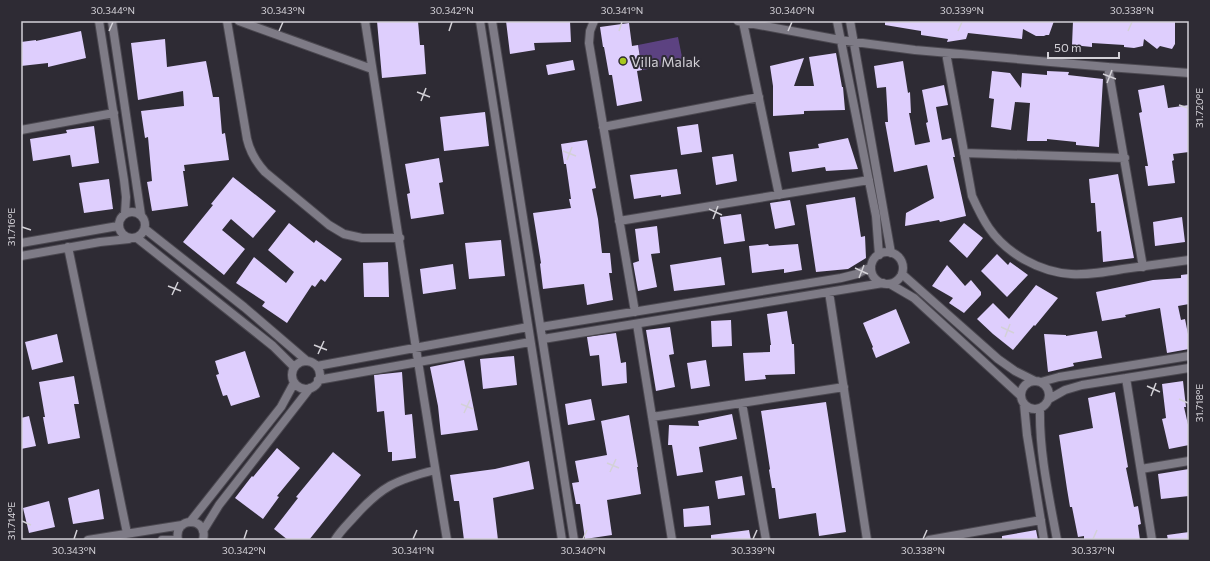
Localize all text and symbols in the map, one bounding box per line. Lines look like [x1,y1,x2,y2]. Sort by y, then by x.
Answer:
text: 30.344°N [91,4,135,16]
text: 30.343°N [261,4,305,16]
text: 30.342°N [430,4,474,16]
text: 30.341°N [601,4,643,16]
text: 30.340°N [770,4,814,16]
text: 30.339°N [940,4,984,16]
text: 30.338°N [1110,4,1154,16]
scale bar [1048,34,1119,60]
text: 50 m [1054,40,1082,54]
place label: Villa Malak [631,53,701,70]
marker: Villa Malak [618,56,628,66]
text: 31.720°E [1193,88,1205,128]
text: 31.716°E [5,208,17,246]
text: 31.718°E [1193,384,1205,422]
text: 31.714°E [5,502,17,540]
text: 30.343°N [52,544,96,556]
text: 30.342°N [222,544,266,556]
text: 30.341°N [392,544,434,556]
text: 30.340°N [561,544,605,556]
text: 30.339°N [731,544,775,556]
text: 30.338°N [901,544,945,556]
text: 30.337°N [1071,544,1115,556]

